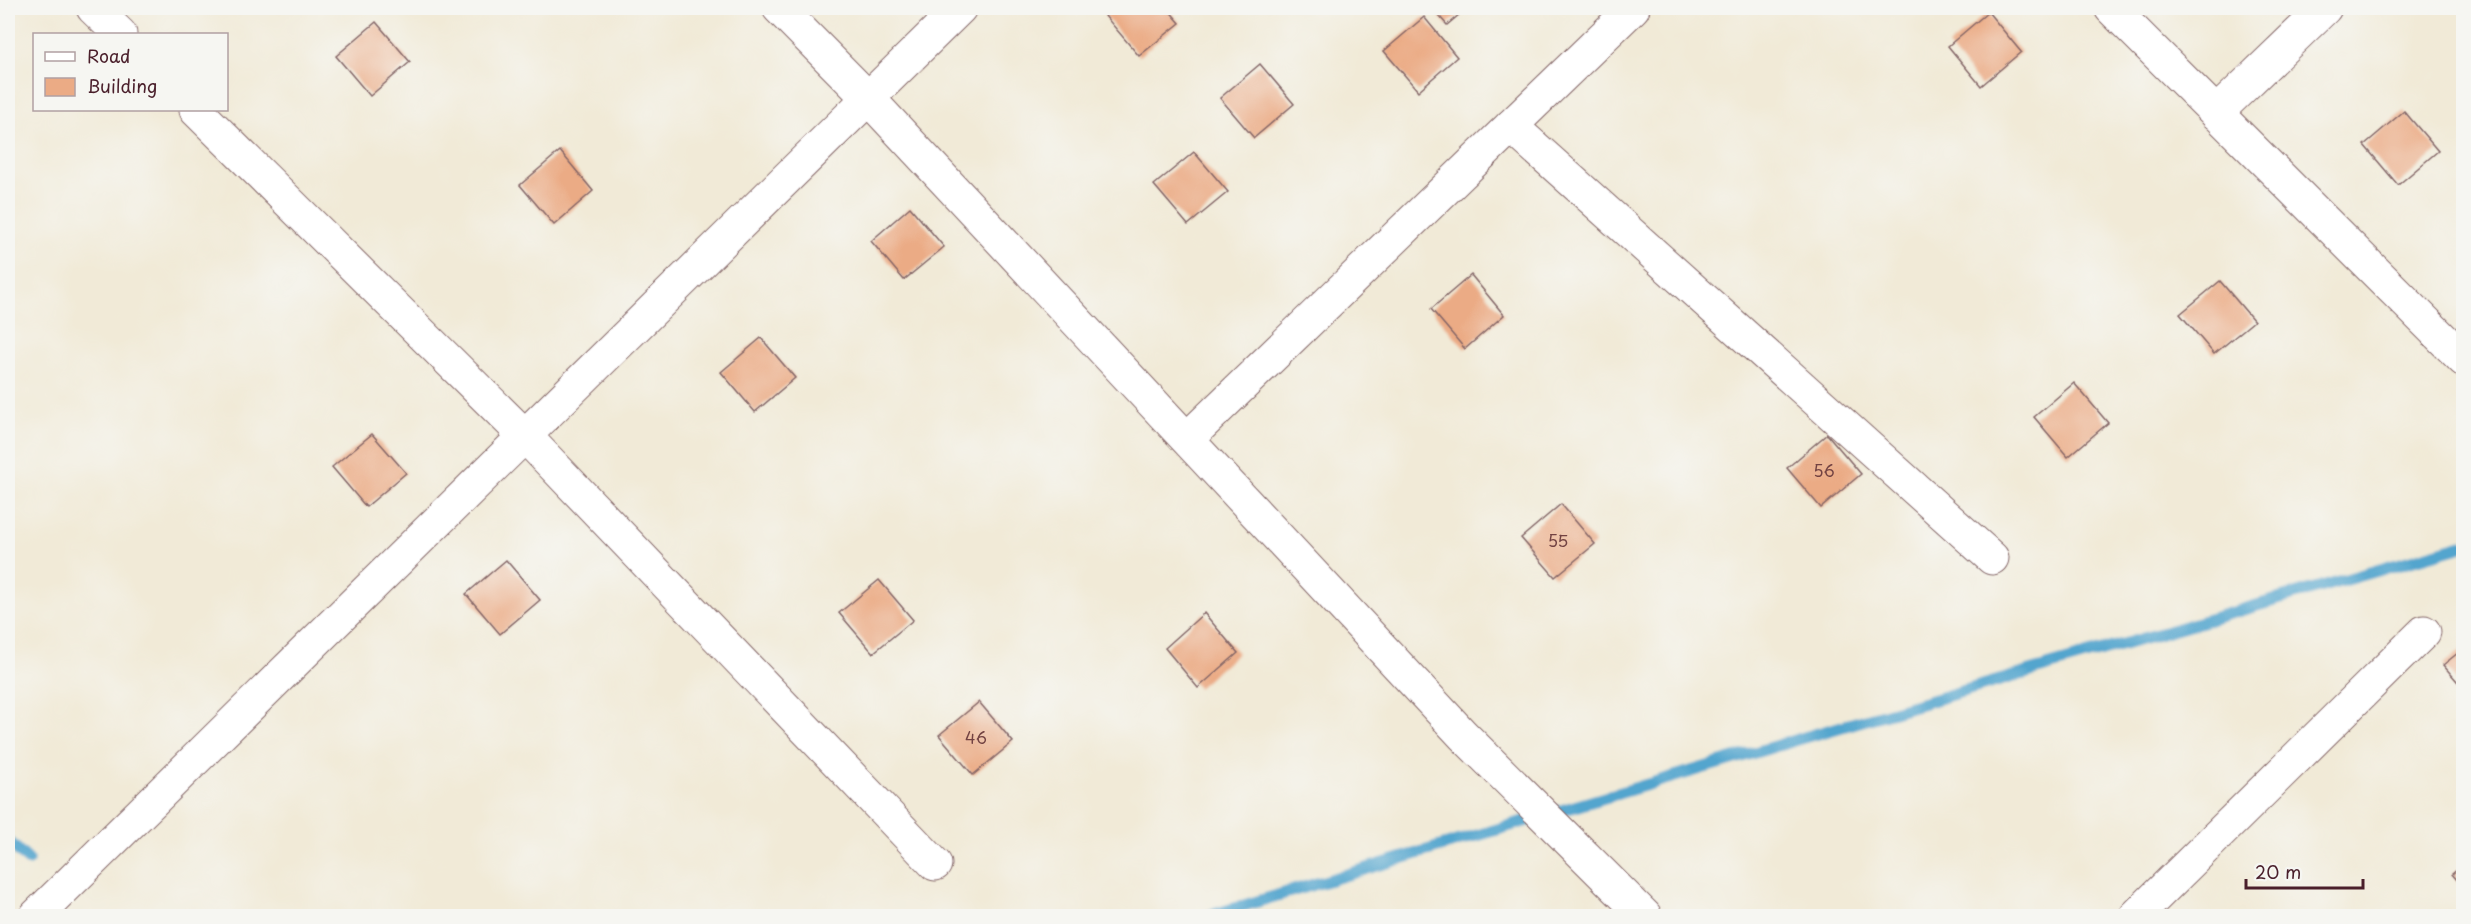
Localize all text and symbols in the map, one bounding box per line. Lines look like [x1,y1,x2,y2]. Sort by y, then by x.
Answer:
legend [33,33,228,111]
text: Road [87,42,131,69]
text: Building [87,72,157,99]
house number: 56 [1813,458,1835,482]
house number: 55 [1548,528,1568,552]
house number: 46 [965,725,987,749]
scale bar [2246,852,2363,890]
text: 20 m [2255,858,2301,885]

